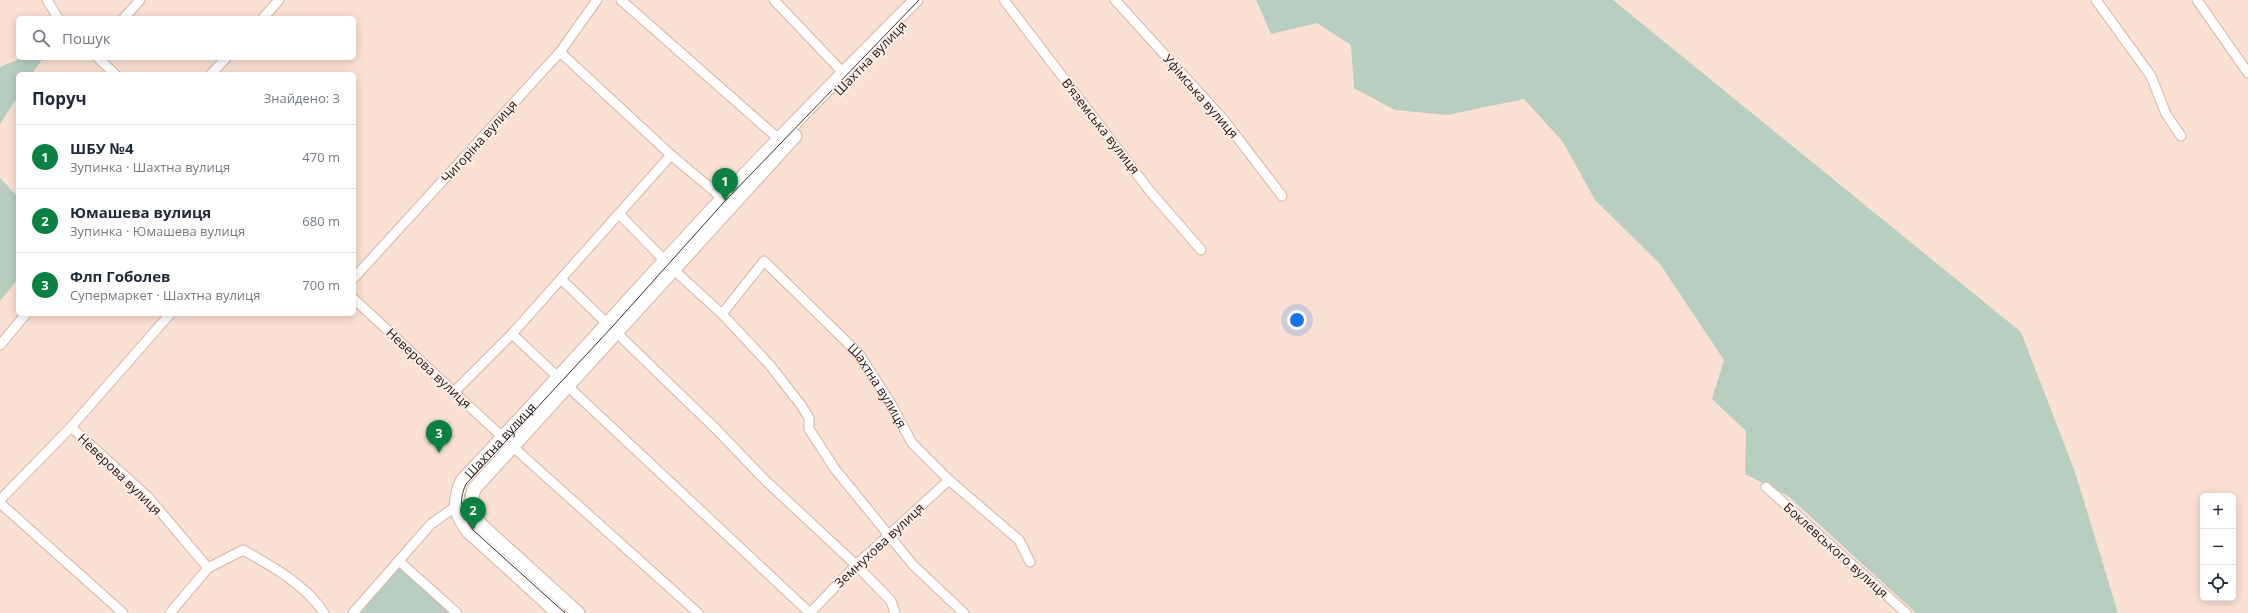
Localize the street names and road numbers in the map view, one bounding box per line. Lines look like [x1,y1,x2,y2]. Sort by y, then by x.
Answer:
street label: Шахтна вулиця [830,17,910,99]
street label: Уфімська вулиця [1159,50,1243,142]
street label: В’яземська вулиця [1058,74,1144,178]
street label: Чигоріна вулиця [437,96,521,186]
street label: Неверова вулиця [382,324,476,412]
street label: Шахтна вулиця [844,339,911,431]
street label: Шахтна вулиця [460,399,540,482]
street label: Неверова вулиця [74,429,166,519]
street label: Боклевського вулиця [1780,498,1892,602]
street label: Земнухова вулиця [830,499,928,591]

